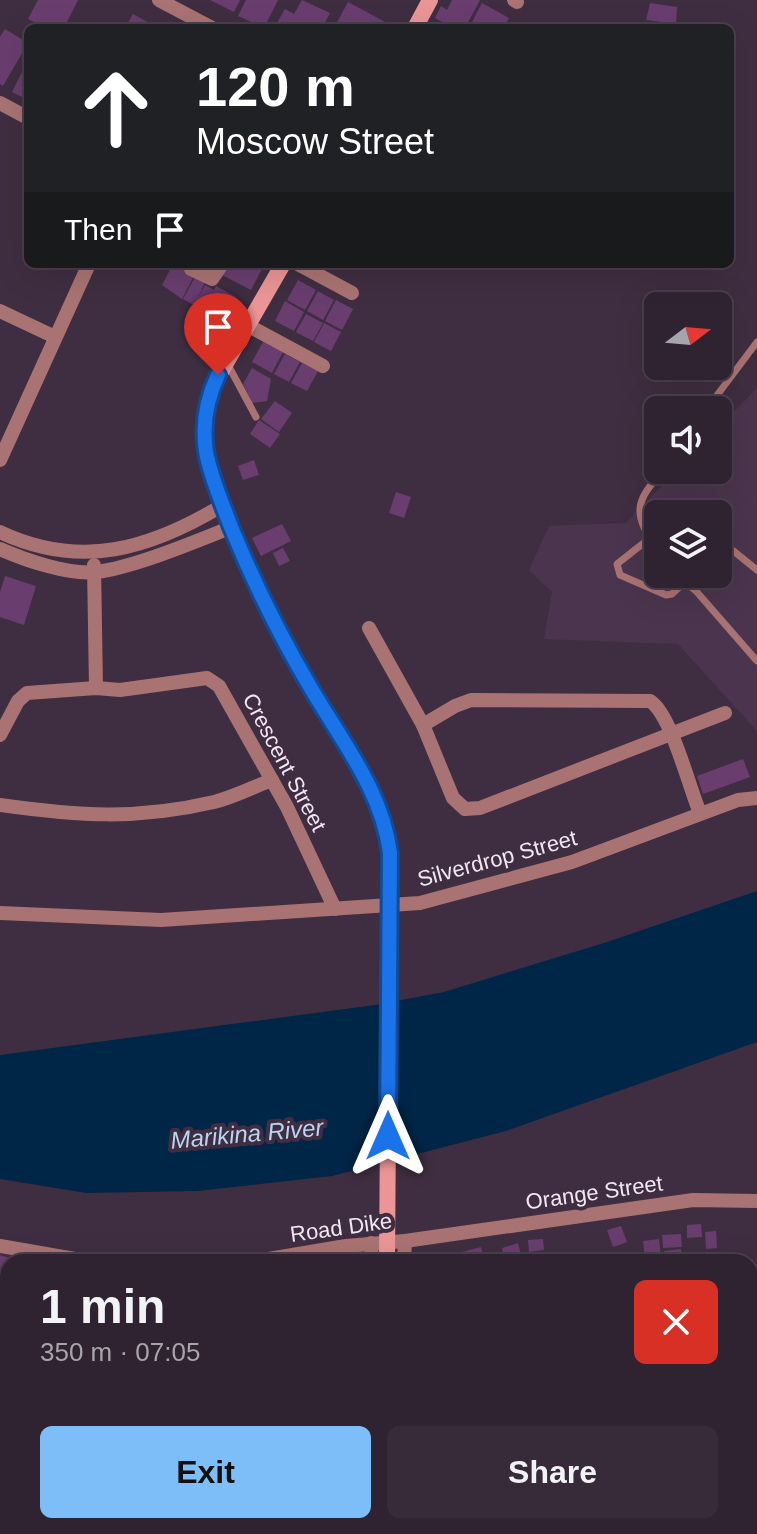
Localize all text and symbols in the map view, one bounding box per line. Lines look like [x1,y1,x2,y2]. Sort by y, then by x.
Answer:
text: 120 m [196,55,355,118]
icon: ahead [64,56,168,160]
text: Moscow Street [196,121,434,162]
icon: arrive [148,208,192,252]
text: Then [64,213,132,246]
north arrow [644,292,732,380]
map controls [644,292,732,588]
pin [184,293,252,375]
icon: arrive [196,305,240,349]
button: sound [644,396,732,484]
button: layers [644,500,732,588]
street label: Crescent Street [238,689,331,836]
street label: Silverdrop Street [415,825,580,892]
position arrow [346,1094,430,1178]
water label: Marikina River [169,1113,326,1154]
street label: Orange Street [524,1171,664,1214]
street label: Road Dike [288,1208,394,1247]
text: 1 min [40,1280,165,1333]
button: close [634,1280,718,1364]
text: 350 m · 07:05 [40,1337,200,1367]
button: Exit [40,1426,371,1518]
button: Share [387,1426,718,1518]

